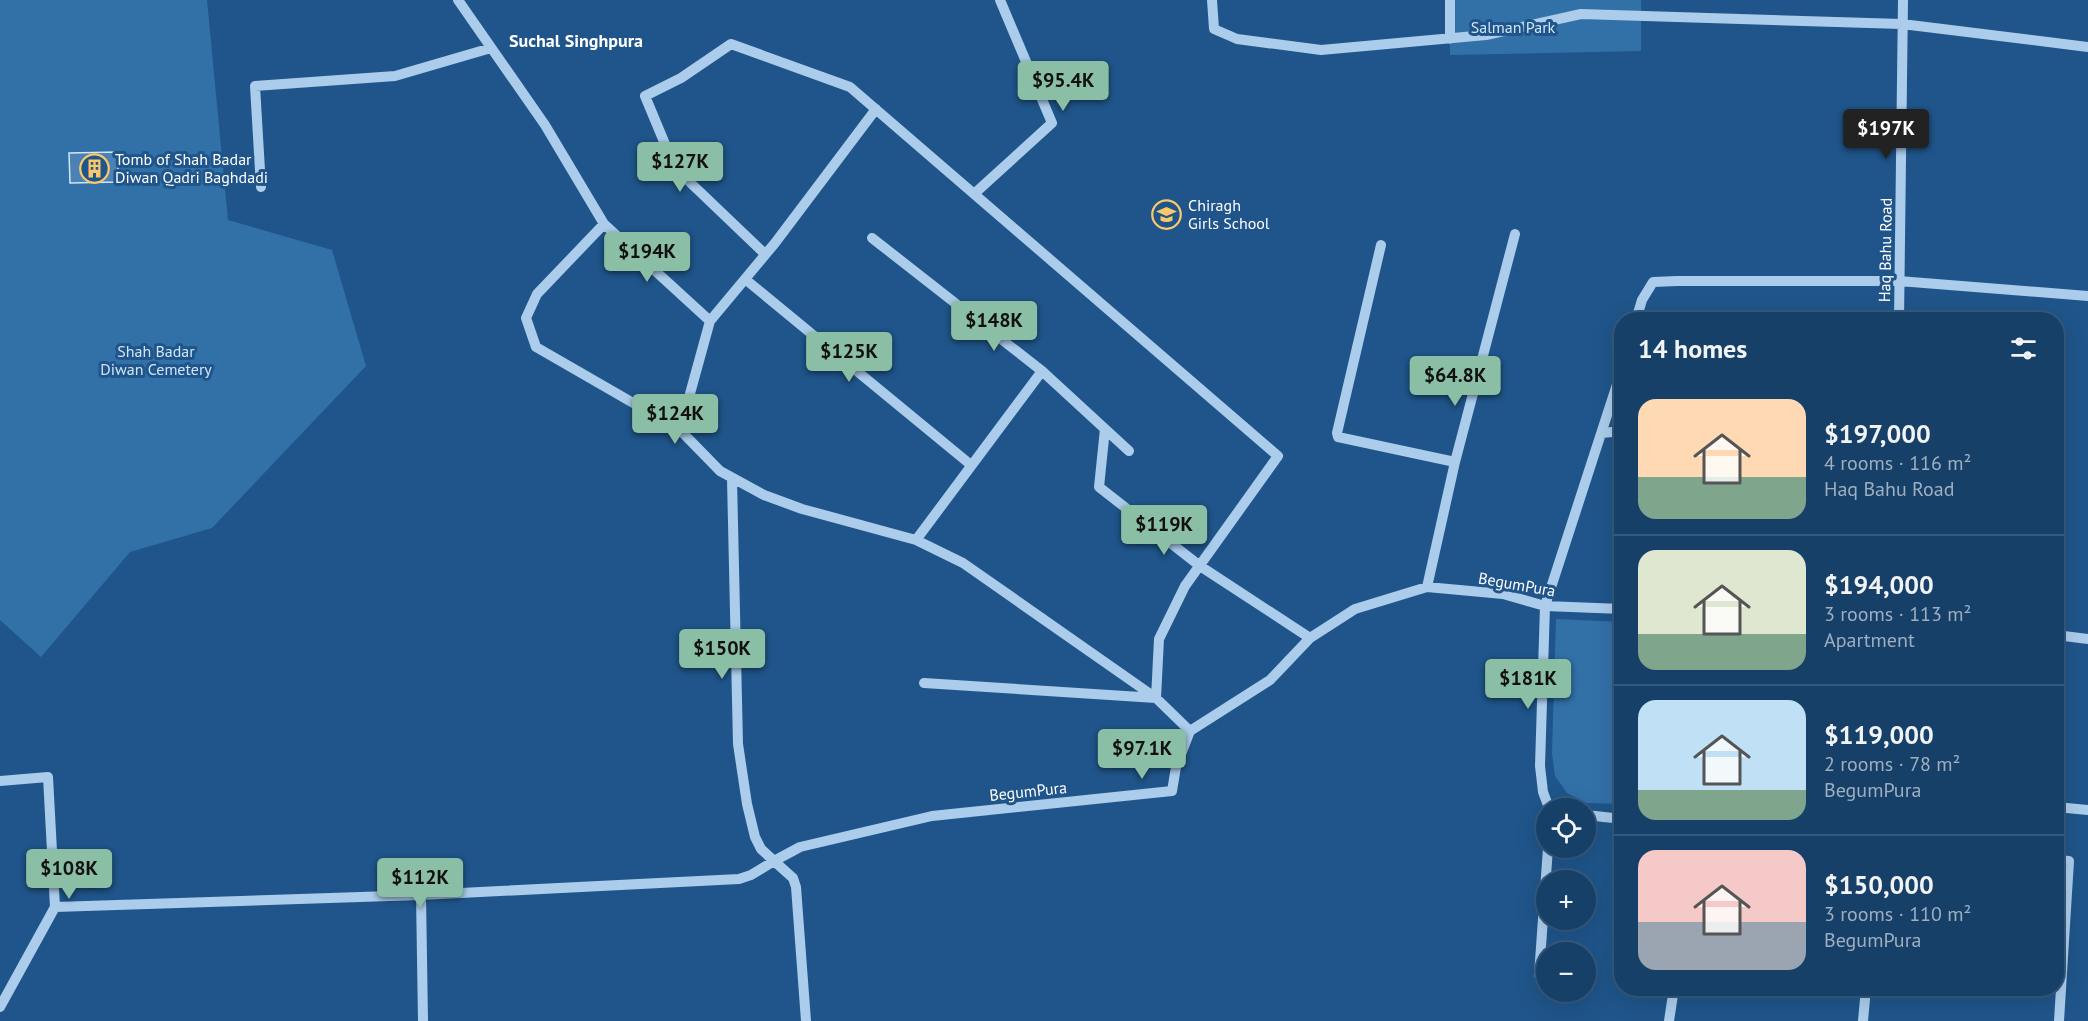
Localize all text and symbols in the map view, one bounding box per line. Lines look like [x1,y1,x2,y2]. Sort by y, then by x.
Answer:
park label: Salman Park [1471,17,1556,37]
district label: Suchal Singhpura [509,29,643,52]
pin: $95.4K [1014,61,1112,112]
text: $95.4K [1032,67,1094,93]
pin: $197K [1844,109,1928,160]
text: $197K [1857,115,1915,141]
pin: $127K [638,142,722,193]
text: $127K [651,148,709,174]
place label: Tomb of Shah Badar Diwan Qadri Baghdadi [115,149,268,187]
building icon: Tomb of Shah Badar Diwan Qadri Baghdadi [78,152,110,184]
place label: Chiragh Girls School [1188,195,1270,233]
school or university icon: Chiragh Girls School [1151,198,1183,230]
street label: Haq Bahu Road [1874,198,1896,302]
pin: $194K [605,232,689,283]
text: $194K [618,238,676,264]
pin: $148K [952,301,1036,352]
text: $148K [965,307,1023,333]
pin: $125K [807,332,891,383]
text: 14 homes [1638,332,1747,365]
icon: filters [2007,332,2040,365]
text: $125K [820,338,878,364]
park label: Shah Badar Diwan Cemetery [100,341,212,379]
pin: $64.8K [1406,356,1504,407]
text: $64.8K [1424,362,1486,388]
pin: $124K [633,394,717,445]
text: $124K [646,400,704,426]
text: $197,000 [1824,417,1931,450]
icon: home [1686,423,1758,495]
text: 4 rooms · 116 m² [1824,450,1971,476]
text: Haq Bahu Road [1824,476,1954,502]
pin: $119K [1122,505,1206,556]
text: $119K [1135,511,1193,537]
street label: BegumPura [1477,567,1557,601]
text: $194,000 [1824,568,1934,601]
icon: home [1686,574,1758,646]
text: 3 rooms · 113 m² [1824,601,1971,627]
text: Apartment [1824,627,1915,653]
pin: $150K [680,629,764,680]
text: $150K [693,635,751,661]
pin: $181K [1486,659,1570,710]
text: $181K [1499,665,1557,691]
text: $119,000 [1824,718,1934,751]
icon: home [1686,724,1758,796]
pin: $97.1K [1093,729,1191,780]
text: $97.1K [1112,735,1172,761]
text: 2 rooms · 78 m² [1824,751,1960,777]
street label: BegumPura [988,777,1068,805]
text: BegumPura [1824,777,1921,803]
map controls [1536,798,1596,1002]
button: locate [1536,798,1596,858]
pin: $108K [27,849,111,900]
text: $108K [40,855,98,881]
pin: $112K [378,858,462,909]
text: $112K [391,864,449,890]
text: $150,000 [1824,868,1934,901]
button: + [1536,870,1596,930]
icon: home [1686,874,1758,946]
text: 3 rooms · 110 m² [1824,901,1971,927]
text: BegumPura [1824,927,1921,953]
button: − [1536,942,1596,1002]

